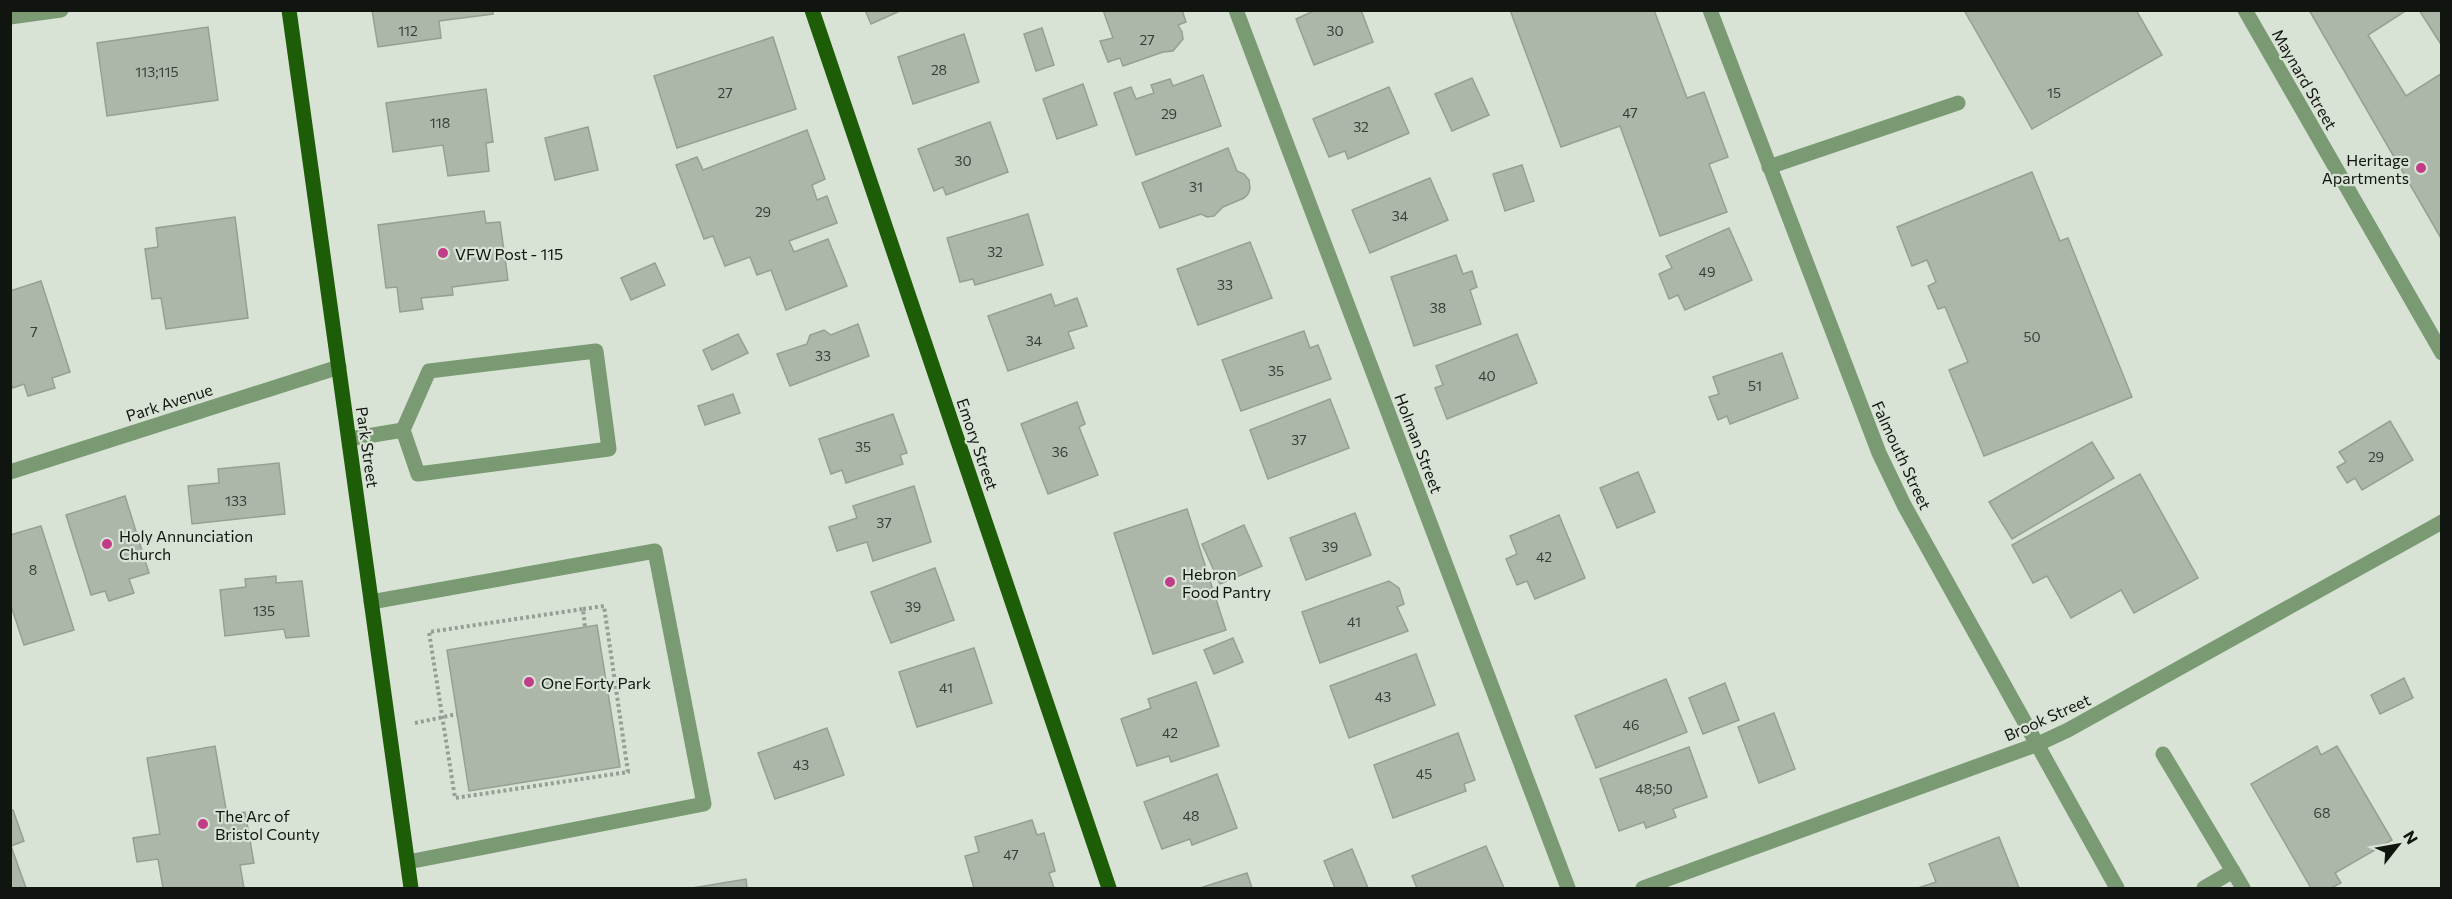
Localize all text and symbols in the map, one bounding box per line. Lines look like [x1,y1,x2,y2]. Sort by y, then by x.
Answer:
house number: 112 [398,22,418,39]
house number: 30 [1326,22,1344,39]
street label: Maynard Street [2269,25,2342,133]
house number: 27 [1139,31,1155,48]
house number: 28 [931,61,947,78]
house number: 113;115 [135,63,179,80]
house number: 27 [717,84,733,101]
house number: 15 [2047,84,2061,101]
house number: 47 [1622,104,1638,121]
house number: 29 [1161,105,1177,122]
house number: 118 [430,114,450,131]
house number: 32 [1353,118,1369,135]
place label: Heritage Apartments [2322,150,2409,187]
house number: 30 [954,152,972,169]
marker: Heritage Apartments [2414,161,2428,175]
house number: 31 [1189,178,1203,195]
house number: 29 [755,203,771,220]
house number: 34 [1392,207,1409,224]
house number: 32 [987,243,1003,260]
place label: VFW Post - 115 [455,244,563,263]
marker: VFW Post - 115 [436,246,450,260]
house number: 49 [1699,263,1715,280]
house number: 33 [1217,276,1233,293]
house number: 38 [1430,299,1446,316]
house number: 7 [30,323,38,340]
house number: 50 [2023,328,2041,345]
house number: 34 [1026,332,1043,349]
house number: 33 [815,347,831,364]
house number: 35 [1268,362,1284,379]
house number: 40 [1478,367,1496,384]
house number: 51 [1748,377,1762,394]
street label: Park Avenue [123,379,215,425]
street label: Holman Street [1391,390,1447,496]
street label: Emory Street [953,396,1003,493]
street label: Falmouth Street [1869,398,1936,513]
street label: Park Street [353,405,383,489]
house number: 37 [1291,431,1307,448]
house number: 35 [855,438,871,455]
house number: 36 [1052,443,1068,460]
house number: 29 [2368,448,2384,465]
house number: 133 [225,492,247,509]
house number: 37 [876,514,892,531]
place label: Holy Annunciation Church [119,526,253,563]
marker: Holy Annunciation Church [100,537,114,551]
house number: 39 [1322,538,1338,555]
house number: 42 [1536,548,1552,565]
house number: 8 [29,561,37,578]
place label: Hebron Food Pantry [1182,564,1271,601]
marker: Hebron Food Pantry [1163,575,1177,589]
house number: 39 [905,598,921,615]
house number: 135 [253,602,275,619]
house number: 41 [1347,613,1361,630]
place label: One Forty Park [541,673,651,692]
marker: One Forty Park [522,675,536,689]
house number: 41 [939,679,953,696]
house number: 43 [1375,688,1391,705]
street label: Brook Street [2001,689,2094,744]
house number: 46 [1623,716,1639,733]
house number: 42 [1162,724,1178,741]
house number: 43 [793,756,809,773]
house number: 45 [1416,765,1432,782]
house number: 48;50 [1635,780,1673,797]
house number: 68 [2314,804,2331,821]
place label: The Arc of Bristol County [215,806,320,843]
house number: 48 [1183,807,1199,824]
north arrow [2368,815,2428,875]
marker: The Arc of Bristol County [196,817,210,831]
text: N [2400,827,2423,847]
house number: 47 [1003,846,1019,863]

